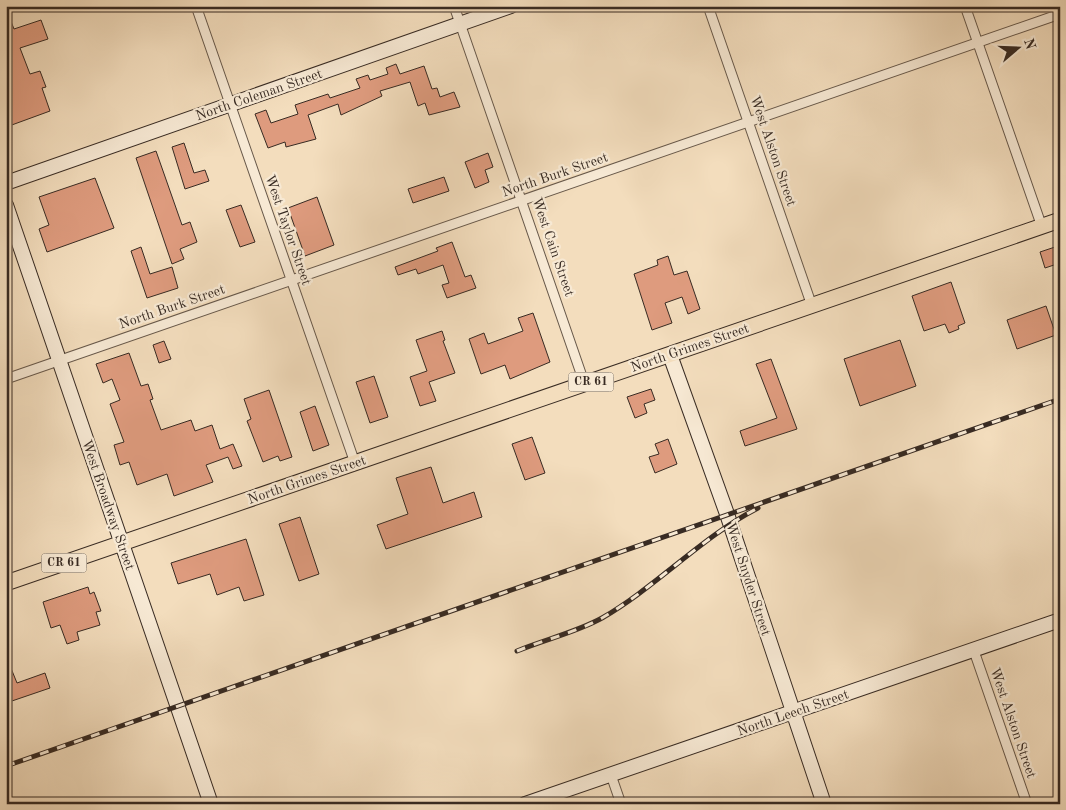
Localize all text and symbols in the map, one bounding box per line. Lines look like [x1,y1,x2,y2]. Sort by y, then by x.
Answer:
north arrow [994,22,1044,72]
text: N [1021,37,1038,52]
street label: North Coleman Street [194,67,324,123]
street label: West Alston Street [748,94,799,208]
street label: North Burk Street [500,150,610,200]
street label: West Taylor Street [263,173,314,287]
street label: West Cain Street [530,196,577,298]
street label: North Burk Street [117,282,227,332]
street label: North Grimes Street [629,321,751,375]
road number: CR 61 [568,372,614,392]
street label: West Broadway Street [79,438,137,572]
street label: North Grimes Street [246,453,368,507]
street label: West Snyder Street [723,521,773,638]
road number: CR 61 [42,554,86,572]
street label: West Alston Street [988,666,1039,780]
street label: North Leech Street [735,687,851,739]

